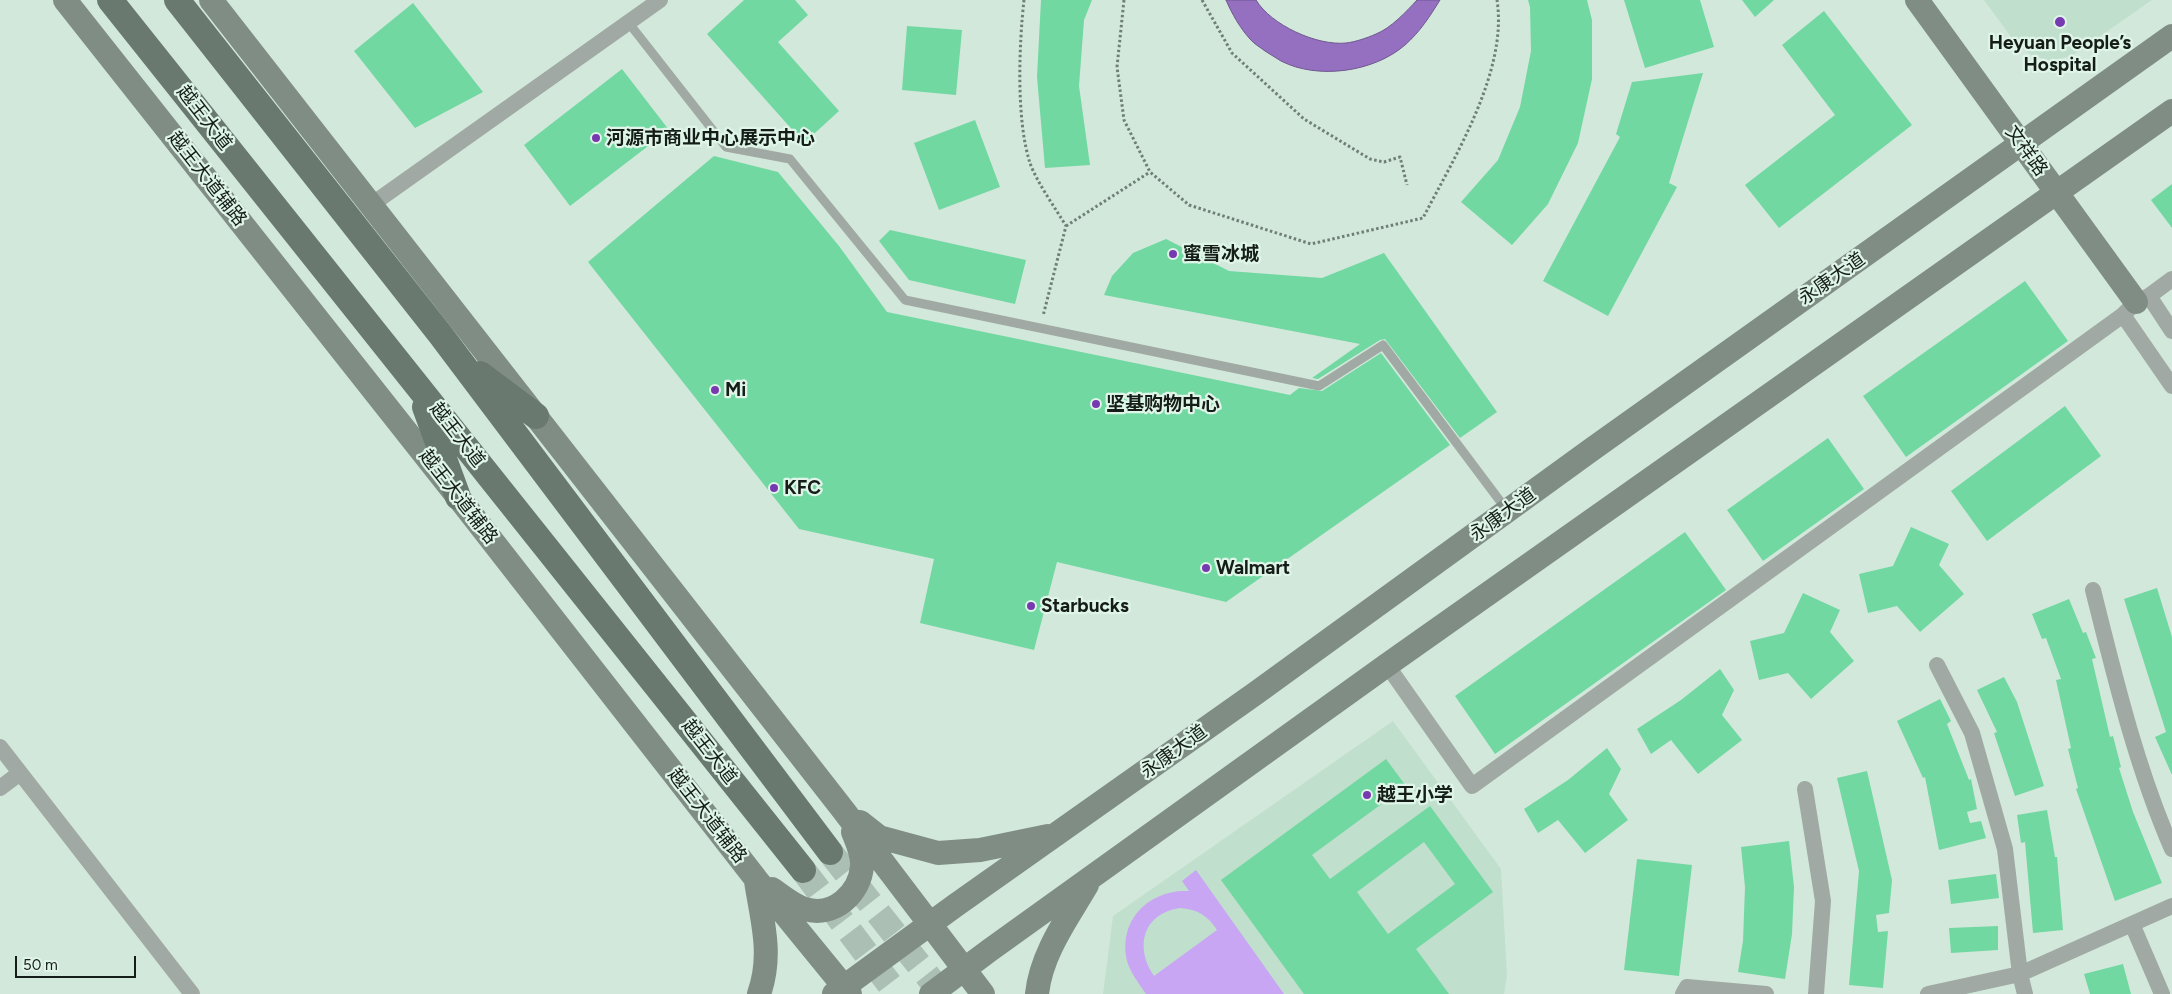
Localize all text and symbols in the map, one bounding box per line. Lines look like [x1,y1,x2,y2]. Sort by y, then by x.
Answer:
marker: Heyuan People’s Hospital [2053,15,2067,29]
place label: Heyuan People’s Hospital [1989,32,2131,76]
street label: 越王大道 [172,81,236,155]
street label: 文祥路 [2000,121,2052,181]
street label: 越王大道辅路 [163,127,251,231]
place label: 河源市商业中心展示中心 [606,127,815,149]
marker: 河源市商业中心展示中心 [590,132,602,144]
place label: 蜜雪冰城 [1183,243,1259,265]
marker: 蜜雪冰城 [1167,248,1179,260]
street label: 永康大道 [1794,248,1870,310]
place label: Mi [725,379,746,401]
marker: Mi [709,384,721,396]
place label: 坚基购物中心 [1106,393,1220,415]
street label: 越王大道 [425,398,489,472]
marker: 坚基购物中心 [1090,398,1102,410]
street label: 越王大道辅路 [414,445,502,549]
place label: KFC [784,477,821,499]
marker: KFC [768,482,780,494]
street label: 永康大道 [1466,483,1540,547]
place label: Walmart [1216,557,1290,579]
marker: Walmart [1200,562,1212,574]
place label: Starbucks [1041,595,1129,617]
marker: Starbucks [1025,600,1037,612]
street label: 越王大道 [677,715,741,789]
street label: 永康大道 [1137,720,1211,784]
street label: 越王大道辅路 [663,764,751,868]
place label: 越王小学 [1377,784,1453,806]
marker: 越王小学 [1361,789,1373,801]
scale bar [18,946,139,978]
text: 50 m [23,956,58,974]

